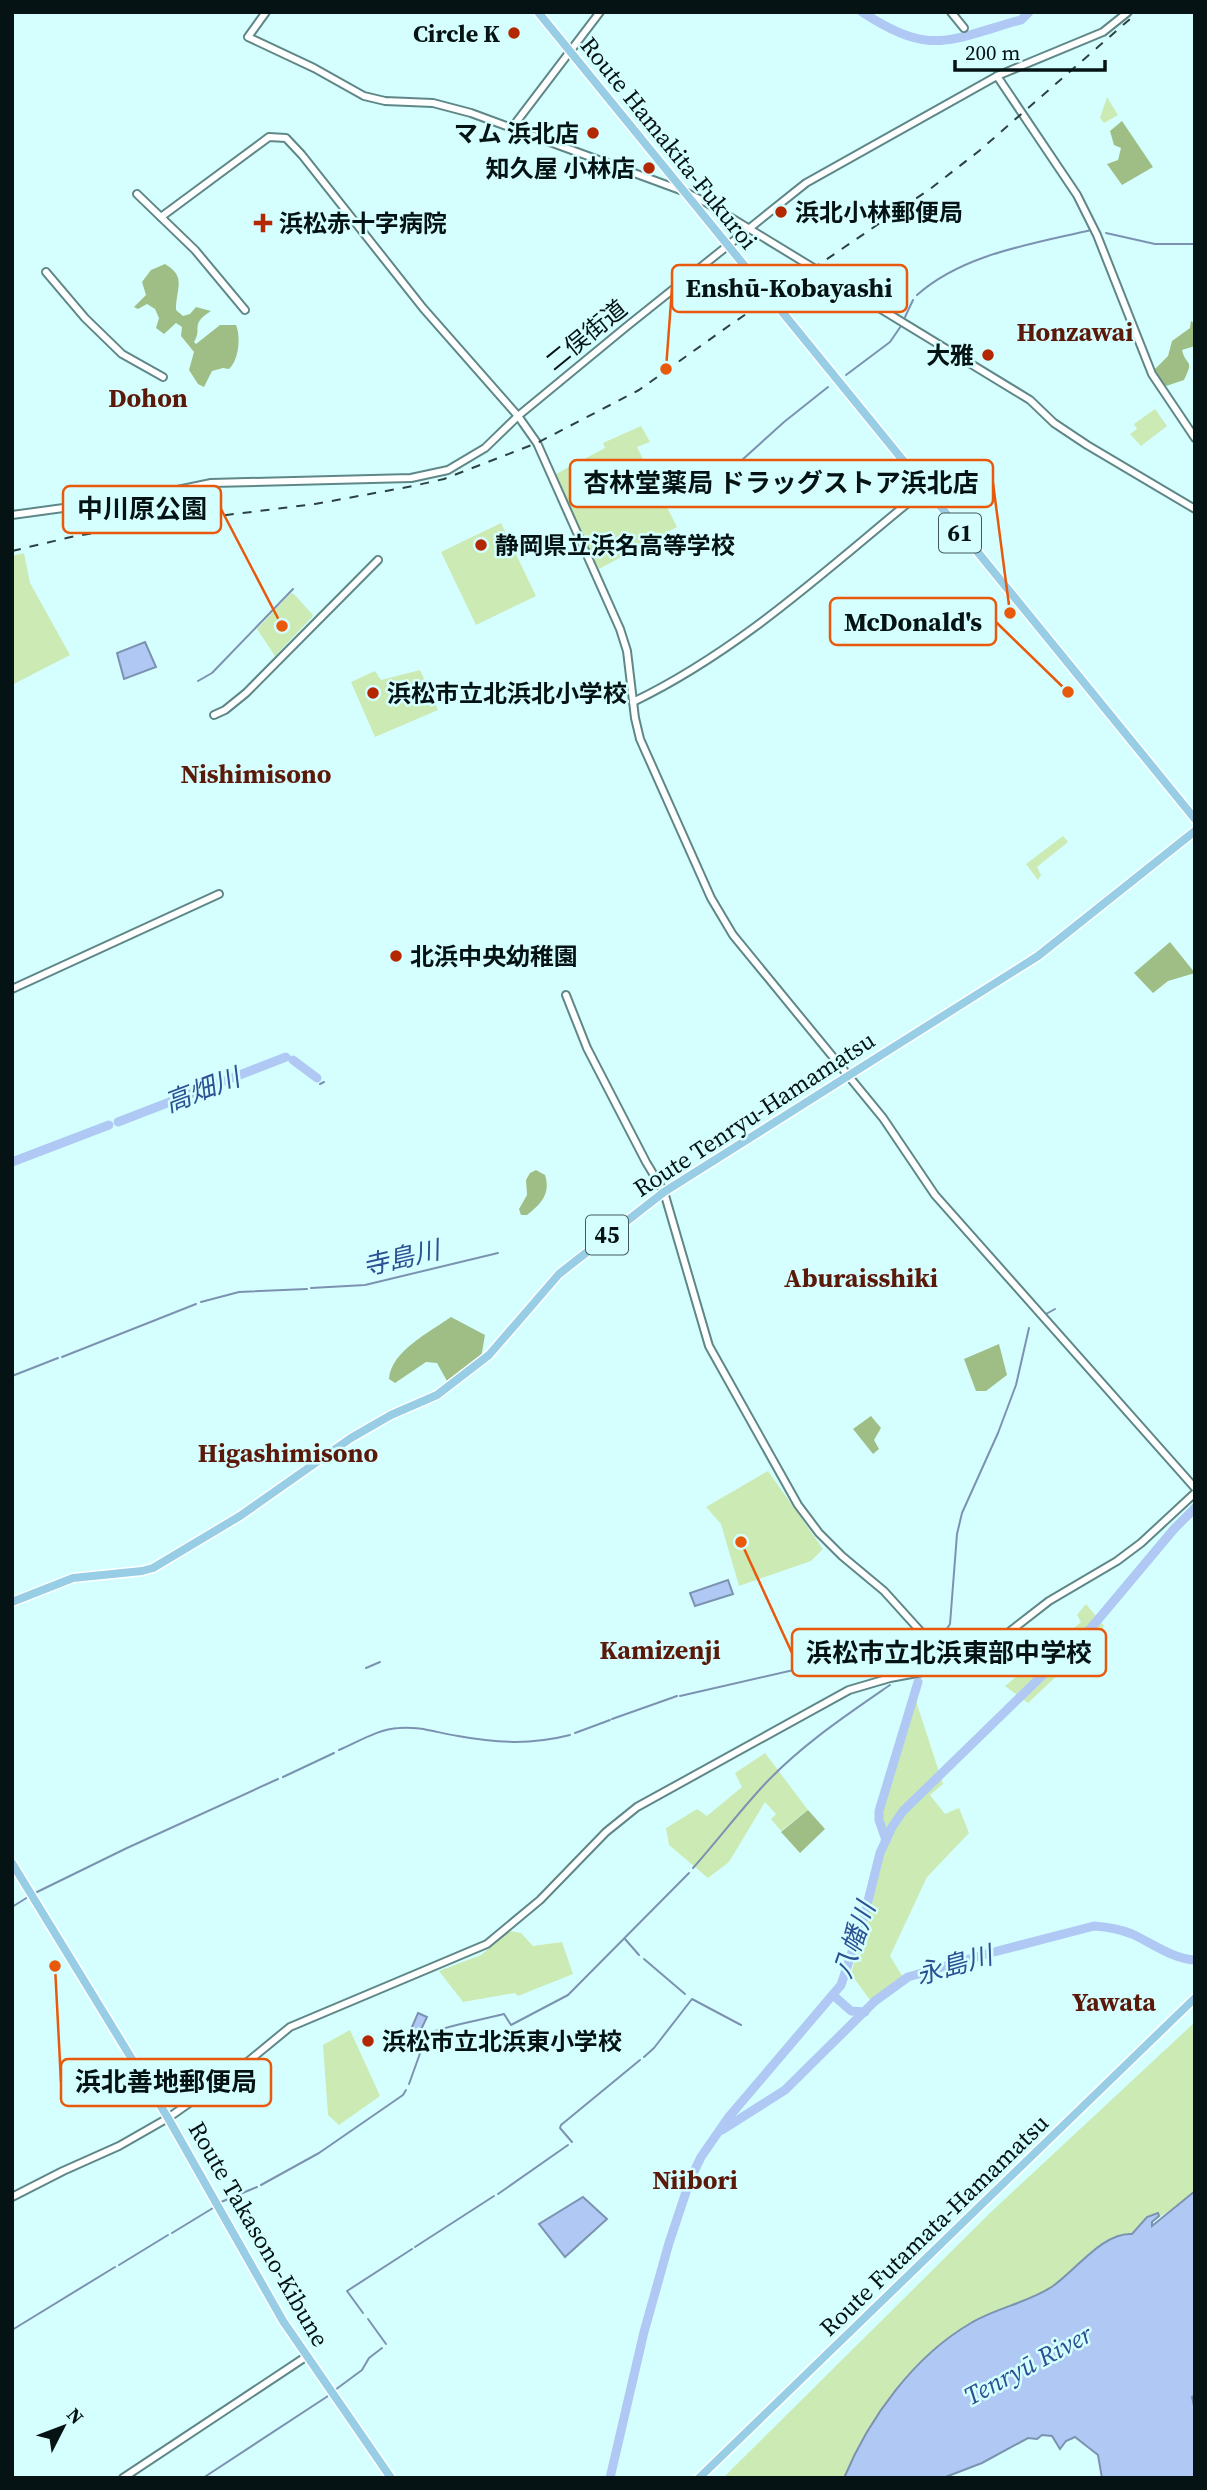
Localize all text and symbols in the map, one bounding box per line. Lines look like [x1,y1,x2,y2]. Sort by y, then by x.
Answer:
place label: Circle K [413,17,500,50]
marker: Circle K [506,25,522,41]
scale bar [955,28,1106,72]
street label: Route Hamakita-Fukuroi [573,30,765,256]
text: 200 m [965,38,1020,67]
place label: マム 浜北店 [454,117,579,150]
marker: マム 浜北店 [585,125,601,141]
place label: 知久屋 小林店 [486,152,635,185]
marker: 知久屋 小林店 [641,160,657,176]
place label: 浜北小林郵便局 [795,196,963,229]
marker: 浜北小林郵便局 [773,204,789,220]
place label: 浜松赤十字病院 [279,207,447,240]
marker: 浜松赤十字病院 [253,213,273,233]
callout: Enshū-Kobayashi [672,265,907,312]
text: Enshū-Kobayashi [685,270,893,306]
street label: 二俣街道 [538,292,634,378]
district label: Honzawai [1016,314,1134,350]
place label: 大雅 [926,339,974,372]
marker: 大雅 [980,347,996,363]
district label: Dohon [108,380,188,416]
callout: 杏林堂薬局 ドラッグストア浜北店 [570,460,993,507]
text: 杏林堂薬局 ドラッグストア浜北店 [583,465,979,501]
callout: 中川原公園 [63,486,221,533]
text: 中川原公園 [77,491,207,527]
road number: 61 [939,513,981,552]
place label: 静岡県立浜名高等学校 [495,529,735,562]
marker: 静岡県立浜名高等学校 [473,537,489,553]
callout: McDonald's [830,598,996,645]
text: McDonald's [844,604,982,640]
place label: 浜松市立北浜北小学校 [387,677,627,710]
marker: 浜松市立北浜北小学校 [365,685,381,701]
district label: Nishimisono [180,756,332,792]
place label: 北浜中央幼稚園 [410,940,578,973]
marker: 北浜中央幼稚園 [388,948,404,964]
street label: Route Tenryu-Hamamatsu [627,1023,881,1205]
water label: 高畑川 [159,1058,248,1121]
road number: 45 [586,1216,628,1254]
water label: 寺島川 [359,1231,446,1284]
district label: Aburaisshiki [784,1260,938,1296]
district label: Higashimisono [198,1435,378,1471]
callout: 浜松市立北浜東部中学校 [792,1629,1106,1676]
district label: Kamizenji [599,1632,721,1668]
text: 浜松市立北浜東部中学校 [806,1635,1092,1671]
water label: 八幡川 [824,1894,885,1983]
water label: 永島川 [912,1936,999,1993]
district label: Yawata [1072,1984,1156,2020]
place label: 浜松市立北浜東小学校 [382,2025,622,2058]
marker: 浜松市立北浜東小学校 [360,2033,376,2049]
callout: 浜北善地郵便局 [61,2059,271,2106]
text: 浜北善地郵便局 [75,2064,257,2100]
street label: Route Futamata-Hamamatsu [812,2107,1056,2343]
street label: Route Takasono-Kibune [181,2115,337,2353]
district label: Niibori [652,2162,738,2198]
water label: Tenryū River [957,2316,1099,2414]
north arrow [28,2392,98,2462]
text: N [61,2402,90,2430]

